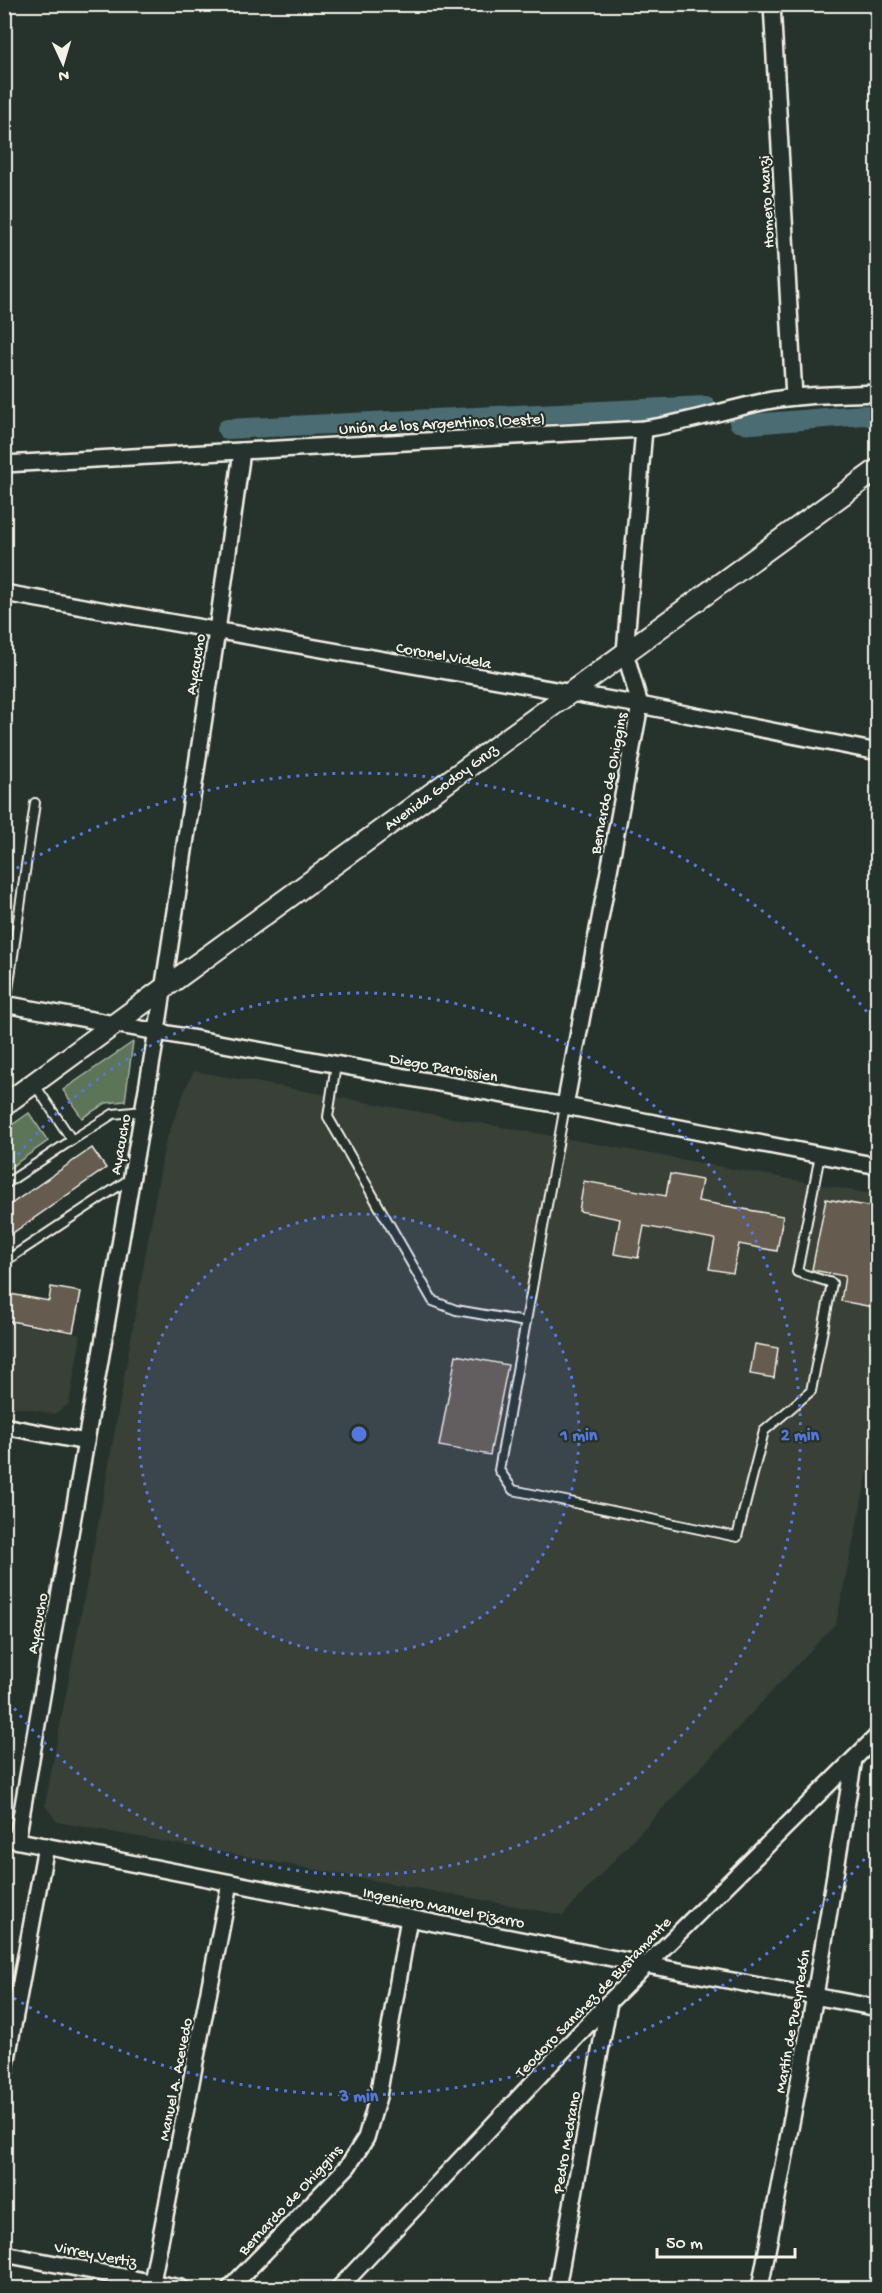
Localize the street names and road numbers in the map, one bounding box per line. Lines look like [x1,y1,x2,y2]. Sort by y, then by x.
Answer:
street label: Homero Manzi [757,155,780,249]
street label: Unión de los Argentinos (Oeste) [339,411,546,440]
street label: Ayacucho [183,633,212,696]
street label: Coronel Videla [394,640,494,675]
street label: Bernardo de Ohiggins [587,710,634,857]
street label: Avenida Godoy Gruz [381,741,503,836]
street label: Diego Paroissien [387,1050,499,1088]
street label: Ayacucho [108,1113,137,1177]
street label: Ayacucho [25,1592,54,1656]
street label: Ingeniero Manuel Pizarro [361,1884,526,1934]
street label: Teodoro Sanchez de Bustamante [512,1914,677,2084]
street label: Martín de Pueyrredón [772,1948,817,2095]
street label: Manuel A. Acevedo [156,2016,199,2143]
street label: Pedro Medrano [550,2090,587,2196]
street label: Bernardo de Ohiggins [235,2141,348,2261]
street label: Virrey Vertiz [52,2239,139,2274]

